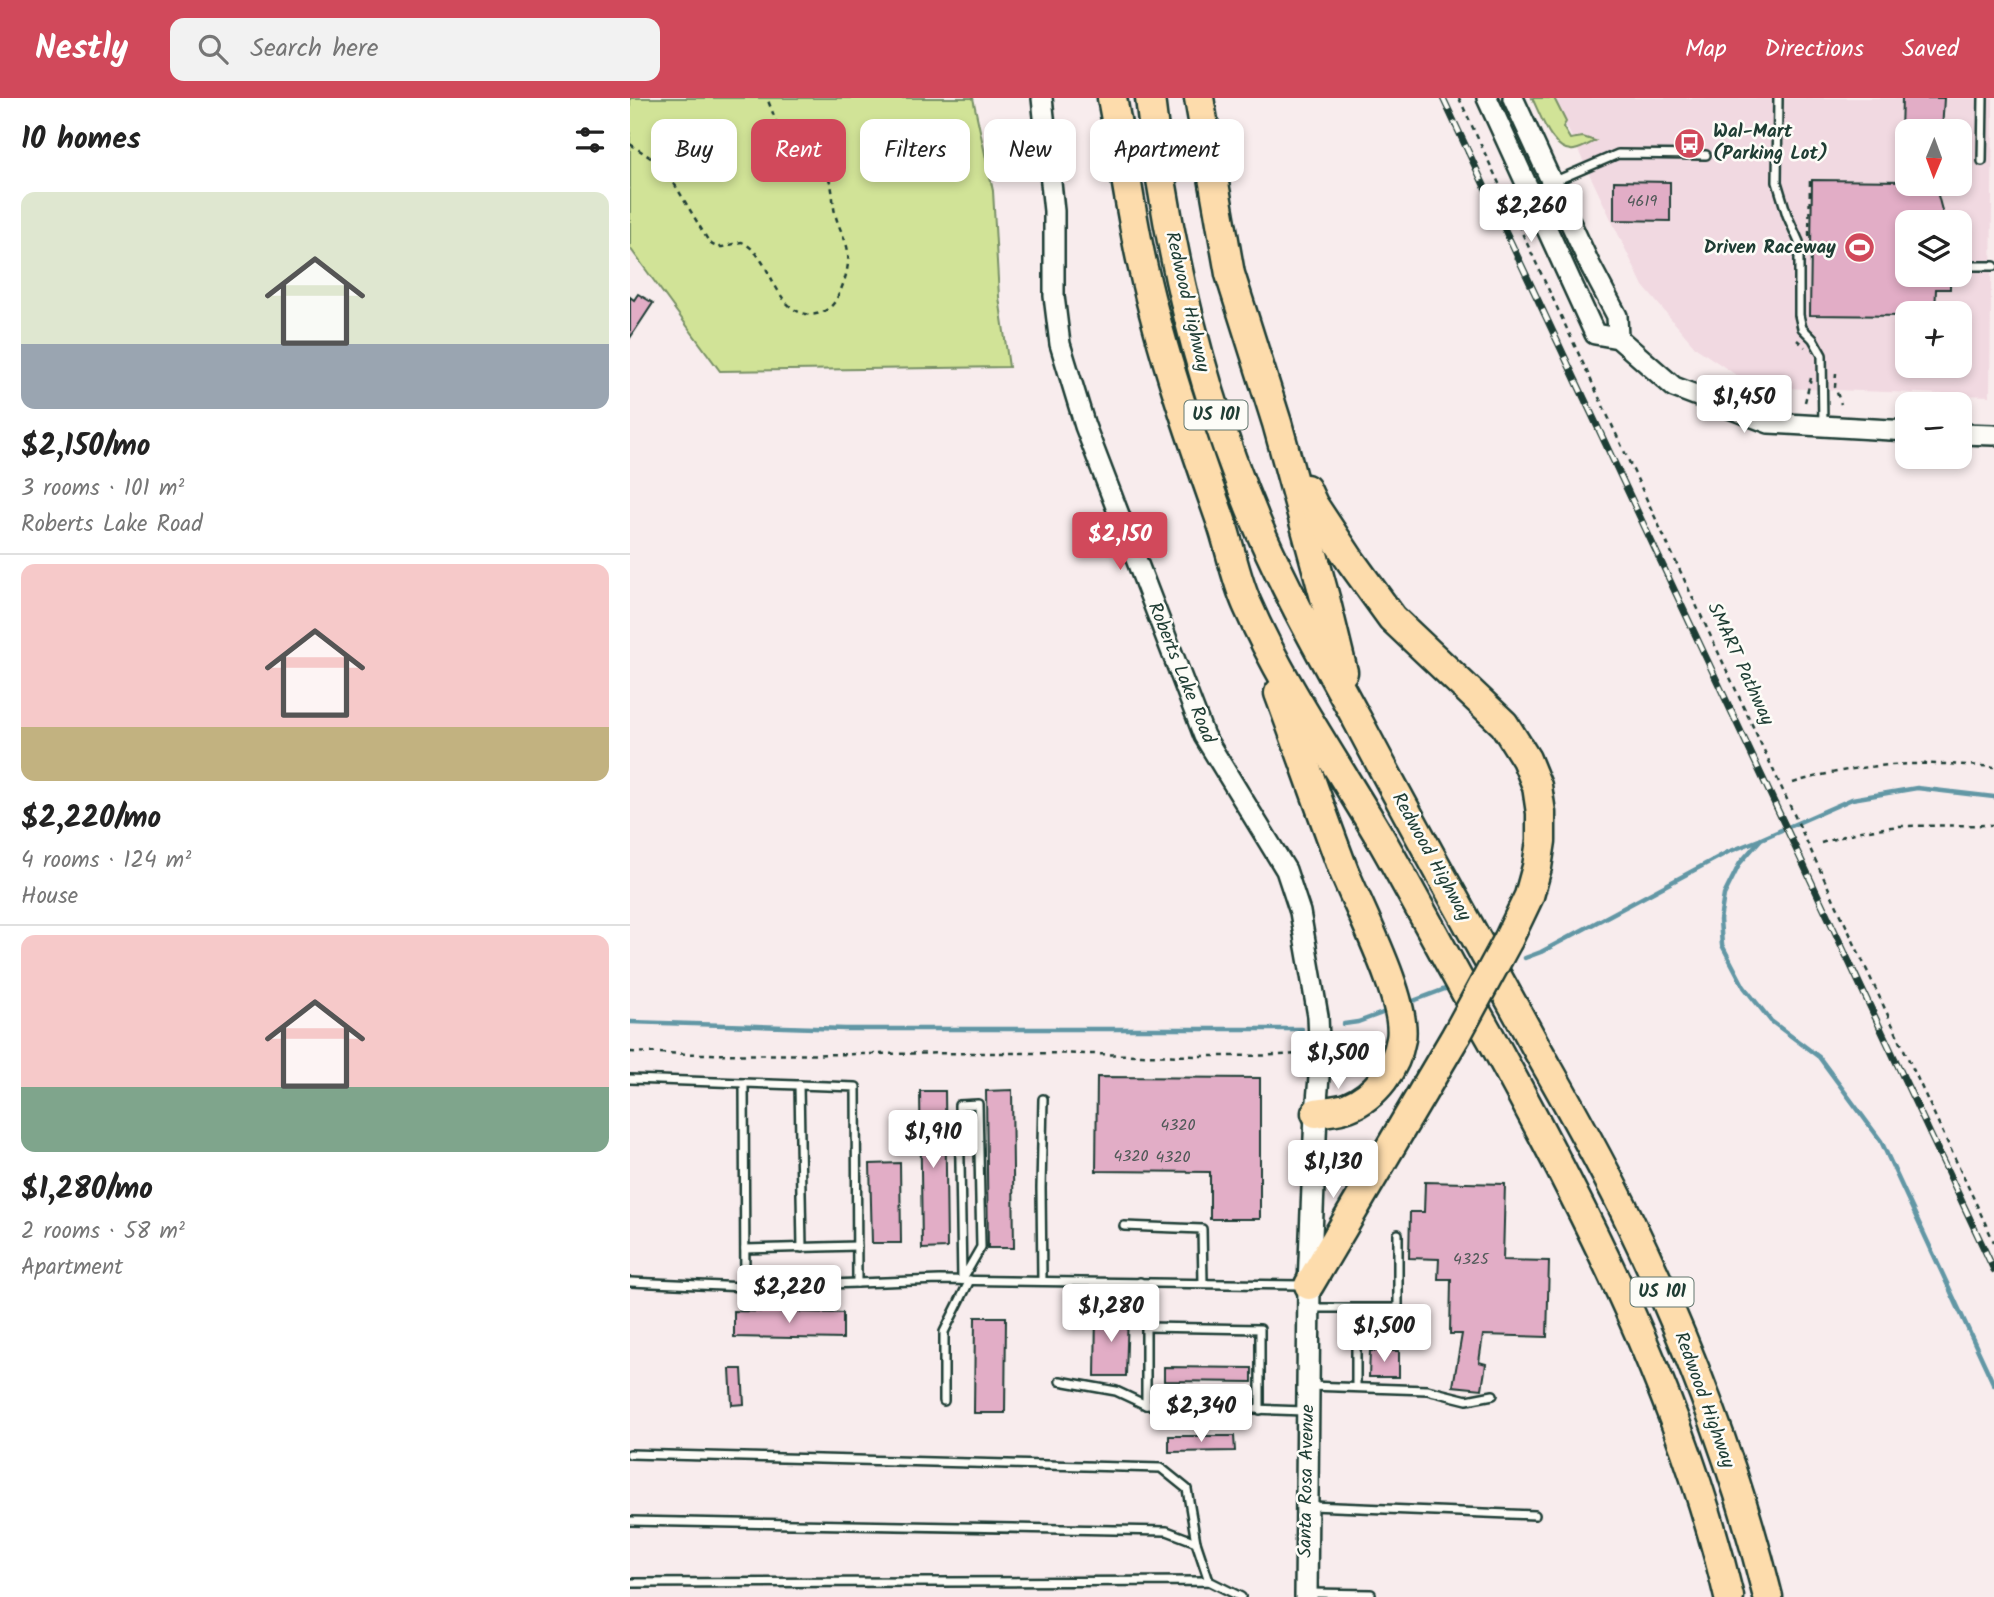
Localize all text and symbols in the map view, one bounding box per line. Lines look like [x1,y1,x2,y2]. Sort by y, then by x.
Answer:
search box [170,18,660,81]
text: Nestly [35,23,128,76]
text: Search here [250,28,378,70]
icon: search [194,30,232,68]
text: Map [1685,30,1727,69]
text: Directions [1765,30,1864,69]
text: Saved [1902,30,1959,69]
text: 10 homes [21,116,141,164]
place label: Wal-Mart (Parking Lot) [1713,117,1828,169]
chip: Buy [651,119,737,182]
chip: Rent [751,119,846,182]
chip: Filters [860,119,970,182]
chip: New [984,119,1076,182]
chip: Apartment [1090,119,1244,182]
north arrow [1895,119,1972,196]
map controls [1895,119,1972,469]
icon: filters [571,121,609,159]
bus stop icon: Wal-Mart (Parking Lot) [1673,126,1707,160]
pin: $2,260 [1474,184,1588,244]
text: $2,260 [1496,189,1566,225]
house number: 4619 [1627,189,1657,214]
button: layers [1895,210,1972,287]
street label: Redwood Highway [1156,229,1218,376]
sports icon: Driven Raceway [1842,231,1876,265]
place label: Driven Raceway [1704,233,1836,263]
icon: home [252,238,378,364]
button: + [1895,301,1972,378]
pin: $1,450 [1687,376,1801,435]
text: $1,450 [1713,380,1775,416]
button: − [1895,392,1972,469]
road number: US 101 [1184,400,1248,430]
text: $2,150/mo [21,423,150,471]
text: 3 rooms · 101 m² [21,471,184,507]
text: Roberts Lake Road [21,507,203,543]
pin: $2,150 [1063,512,1177,572]
text: $2,150 [1088,517,1152,553]
street label: SMART Pathway [1698,597,1782,732]
street label: Roberts Lake Road [1139,598,1223,749]
icon: home [252,610,378,736]
street label: Redwood Highway [1383,787,1479,928]
text: $2,220/mo [21,795,161,843]
text: 4 rooms · 124 m² [21,843,191,879]
text: House [21,879,78,915]
icon: home [252,981,378,1107]
pin: $1,500 [1281,1032,1395,1091]
text: $1,500 [1307,1036,1369,1072]
pin: $1,910 [876,1110,990,1170]
house number: 4320 [1160,1113,1196,1138]
text: $1,910 [905,1115,961,1151]
pin: $1,130 [1276,1140,1390,1200]
house number: 4320 [1113,1144,1149,1169]
house number: 4320 [1155,1145,1191,1170]
text: $1,130 [1304,1145,1362,1181]
text: $1,280/mo [21,1166,153,1214]
text: 2 rooms · 58 m² [21,1214,185,1250]
house number: 4325 [1453,1247,1490,1272]
text: Apartment [21,1250,123,1286]
pin: $2,220 [732,1266,846,1325]
text: $2,220 [753,1270,825,1306]
road number: US 101 [1630,1278,1694,1307]
pin: $1,280 [1054,1284,1168,1344]
text: $1,280 [1078,1289,1144,1325]
pin: $1,500 [1327,1304,1441,1364]
text: $1,500 [1353,1309,1415,1345]
street label: Redwood Highway [1665,1328,1743,1473]
pin: $2,340 [1144,1384,1258,1444]
text: $2,340 [1166,1389,1236,1425]
street label: Santa Rosa Avenue [1291,1404,1323,1558]

